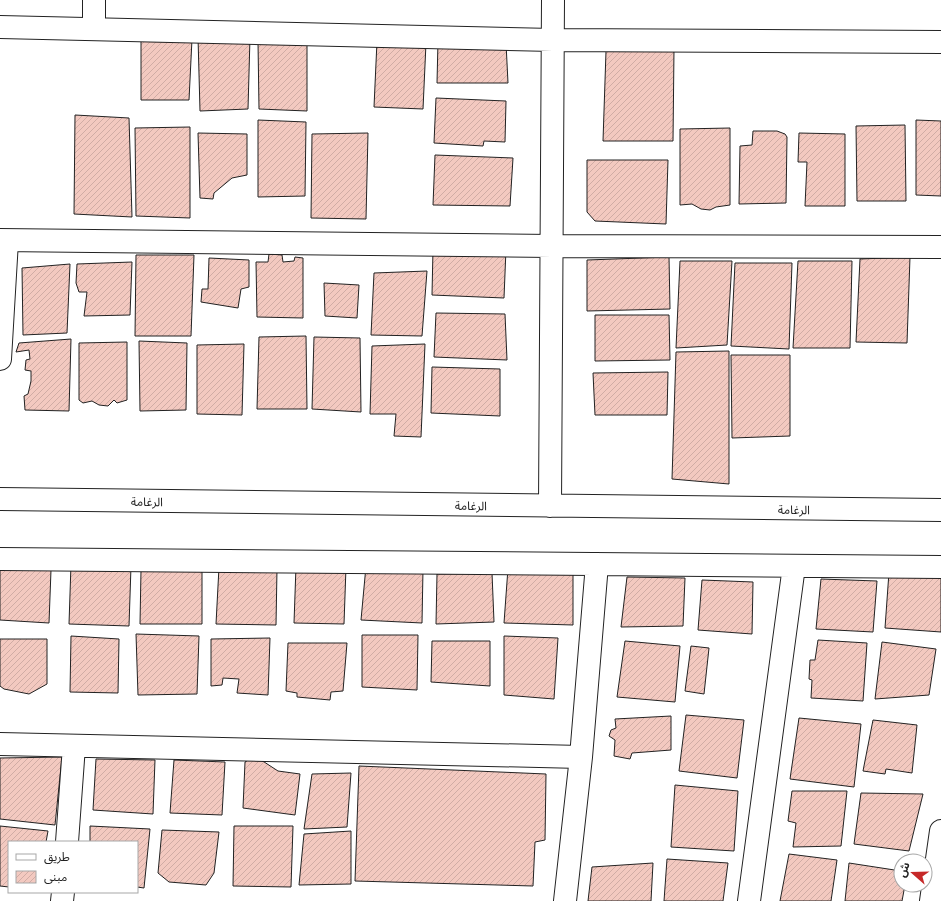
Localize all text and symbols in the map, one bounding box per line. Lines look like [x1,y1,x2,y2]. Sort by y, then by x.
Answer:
street label: الرغامة [131,493,163,509]
street label: الرغامة [455,497,487,513]
street label: الرغامة [778,501,810,517]
legend [8,841,138,893]
text: طريق [44,848,70,865]
north arrow [893,853,933,893]
text: ش [894,860,913,879]
text: مبنى [44,868,67,884]

